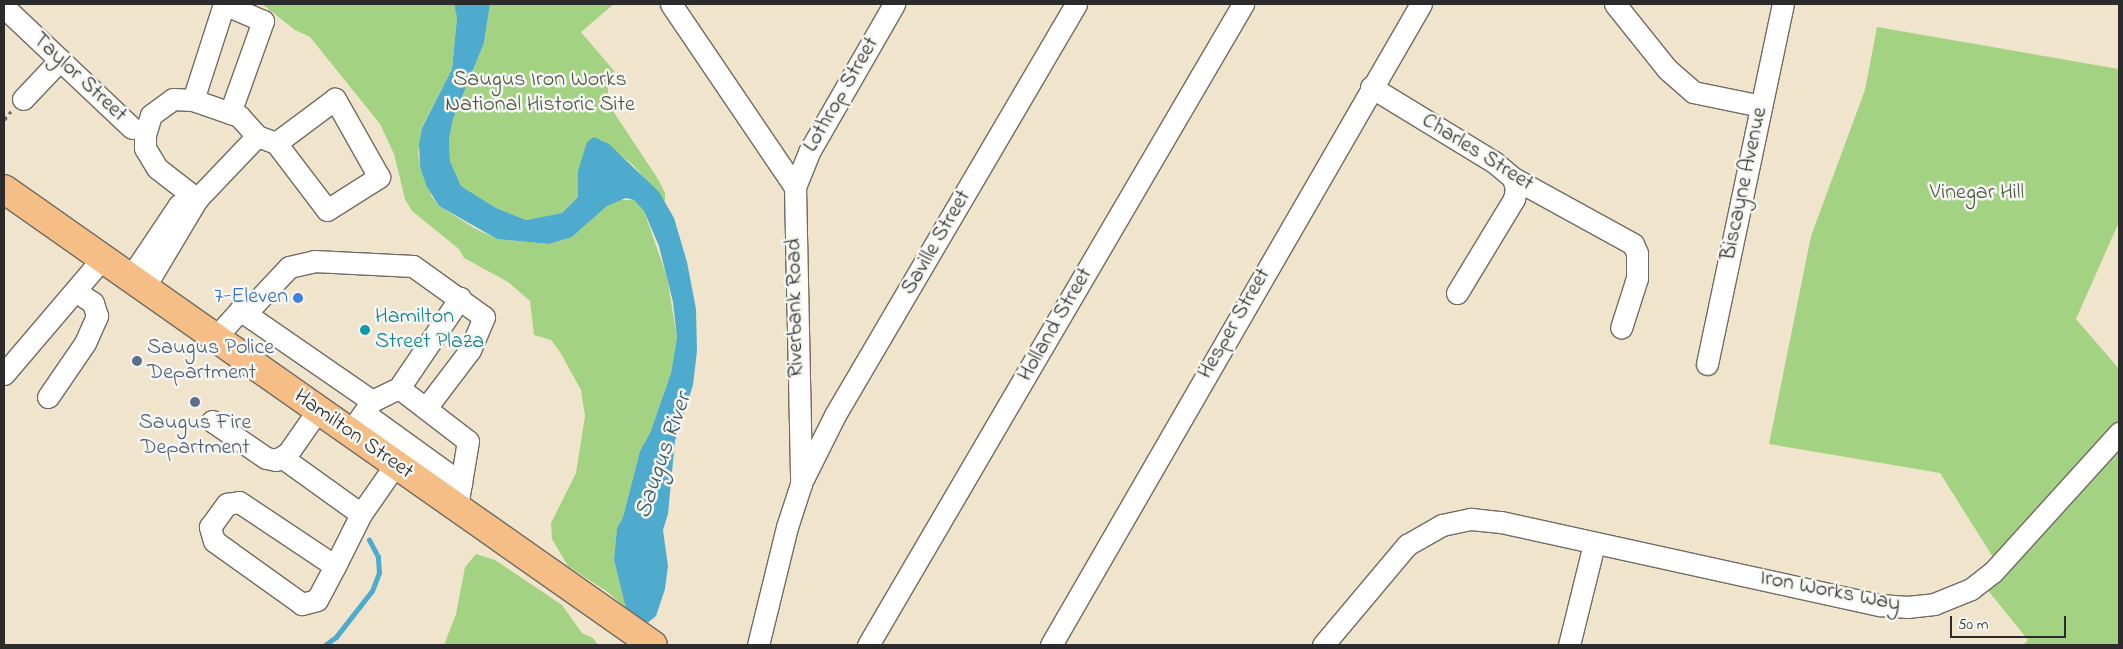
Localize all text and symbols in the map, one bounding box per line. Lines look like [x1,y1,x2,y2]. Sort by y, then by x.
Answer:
street label: Taylor Street [26,28,132,128]
street label: Lothrop Street [798,33,886,157]
park label: Saugus Iron Works National Historic Site [445,67,635,118]
street label: Biscayne Avenue [1716,105,1774,263]
street label: Charles Street [1416,108,1538,198]
park label: Vinegar Hill [1930,181,2024,207]
street label: Saville Street [896,186,978,300]
street label: Riverbank Road [782,238,810,378]
street label: Holland Street [1013,263,1099,387]
street label: Hesper Street [1193,264,1277,384]
place label: 7-Eleven [214,285,288,311]
marker: 7-Eleven [292,292,304,304]
place label: Hamilton Street Plaza [375,304,484,356]
marker: Hamilton Street Plaza [359,324,371,336]
place label: Saugus Police Department [147,335,274,386]
marker: Saugus Police Department [131,355,143,367]
street label: Hamilton Street [288,384,418,486]
water label: Saugus River [629,390,699,522]
marker: Saugus Fire Department [189,396,201,408]
place label: Saugus Fire Department [139,410,251,462]
street label: Iron Works Way [1758,565,1902,619]
scale bar [1953,606,2069,638]
text: 50 m [1958,614,1988,636]

